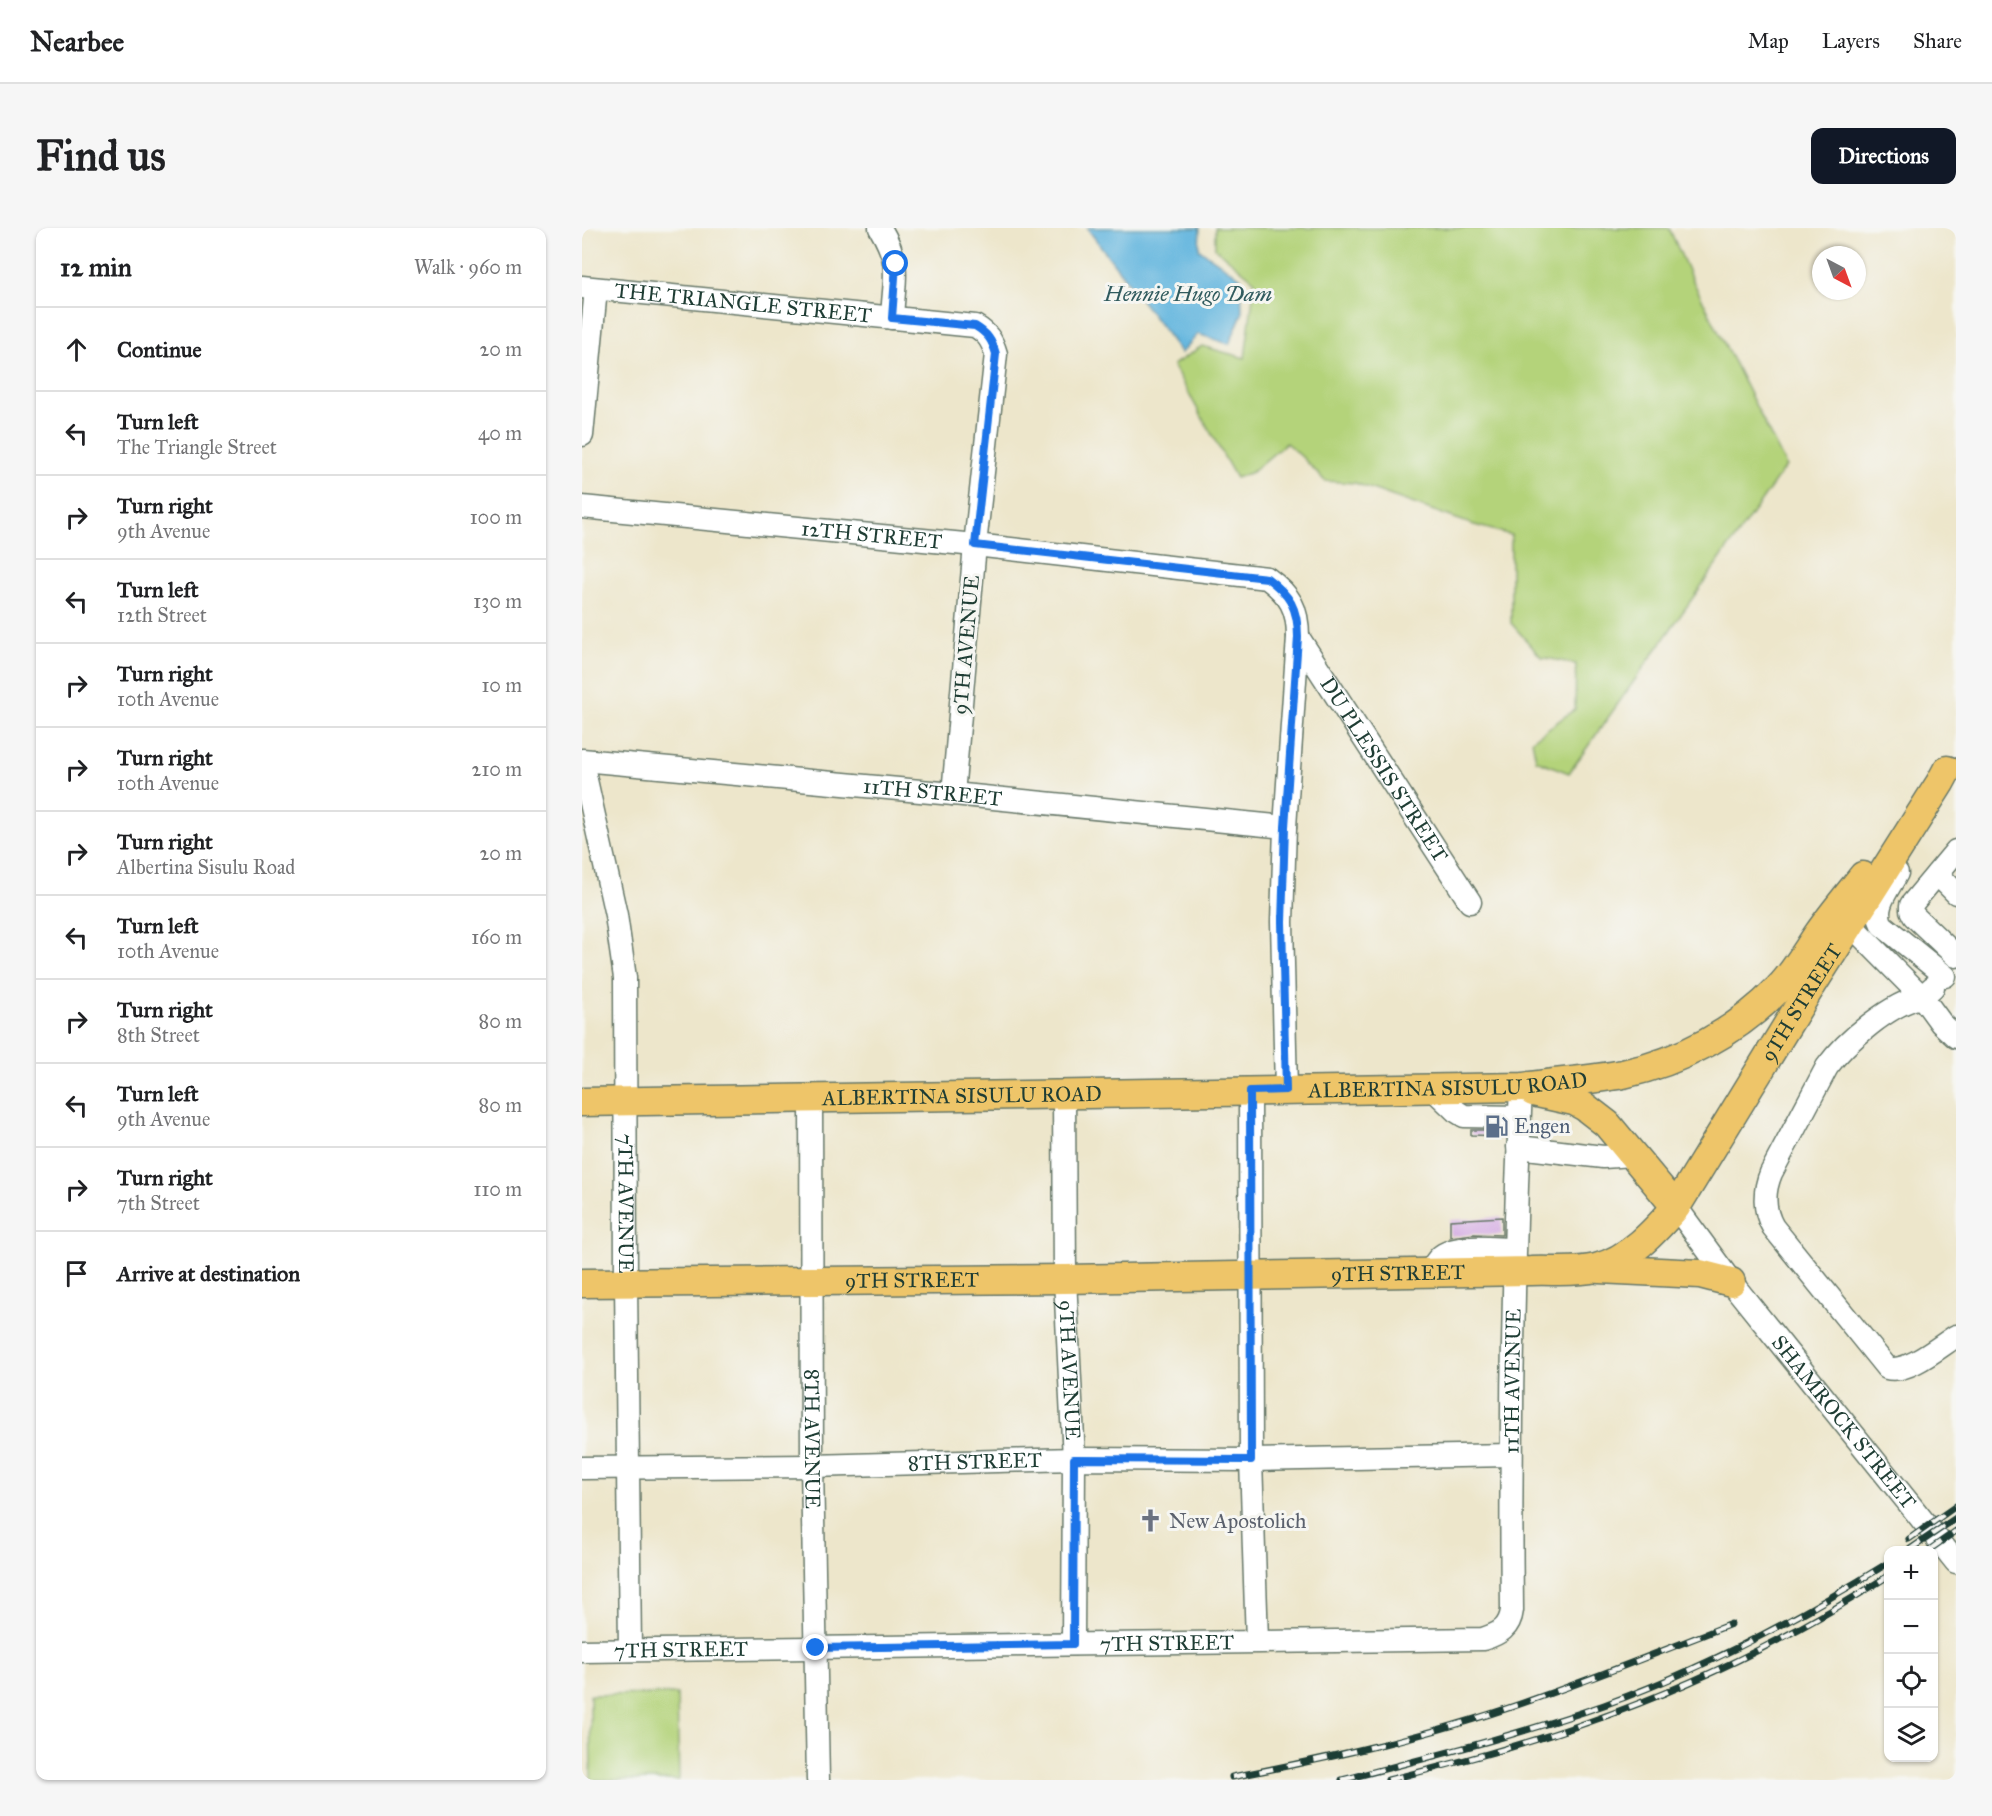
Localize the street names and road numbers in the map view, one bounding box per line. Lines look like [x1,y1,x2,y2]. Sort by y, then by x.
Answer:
street label: THE TRIANGLE STREET [613,277,873,329]
street label: 12TH STREET [800,515,943,555]
street label: 9TH AVENUE [947,574,985,716]
street label: DU PLESSIS STREET [1314,672,1454,867]
street label: 11TH STREET [862,773,1003,812]
street label: 9TH STREET [1755,939,1848,1067]
street label: ALBERTINA SISULU ROAD [1307,1066,1589,1103]
street label: ALBERTINA SISULU ROAD [821,1081,1102,1111]
street label: 7TH AVENUE [613,1134,639,1274]
street label: 9TH STREET [1331,1259,1465,1287]
street label: 9TH STREET [845,1267,979,1294]
street label: 9TH AVENUE [1053,1299,1086,1440]
street label: 11TH AVENUE [1499,1308,1527,1454]
street label: SHAMROCK STREET [1766,1330,1922,1515]
street label: 8TH AVENUE [799,1369,826,1509]
street label: 8TH STREET [908,1447,1042,1476]
street label: 7TH STREET [1100,1629,1234,1657]
street label: 7TH STREET [614,1636,748,1664]

